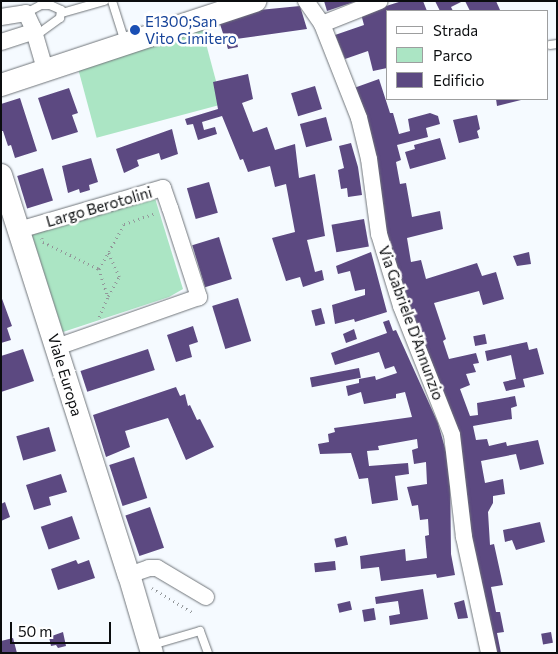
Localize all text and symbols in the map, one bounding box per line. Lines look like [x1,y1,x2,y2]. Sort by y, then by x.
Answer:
legend [386,10,548,100]
place label: E1300;San Vito Cimitero [145,12,237,47]
text: Strada [433,21,478,39]
marker: E1300;San Vito Cimitero [129,24,141,36]
text: Parco [433,46,472,64]
text: Edificio [433,71,484,89]
street label: Largo Berotolini [44,183,154,231]
street label: Via Gabriele D'Annunzio [375,243,447,403]
street label: Viale Europa [44,332,86,418]
scale bar [12,612,114,644]
text: 50 m [18,622,52,640]

